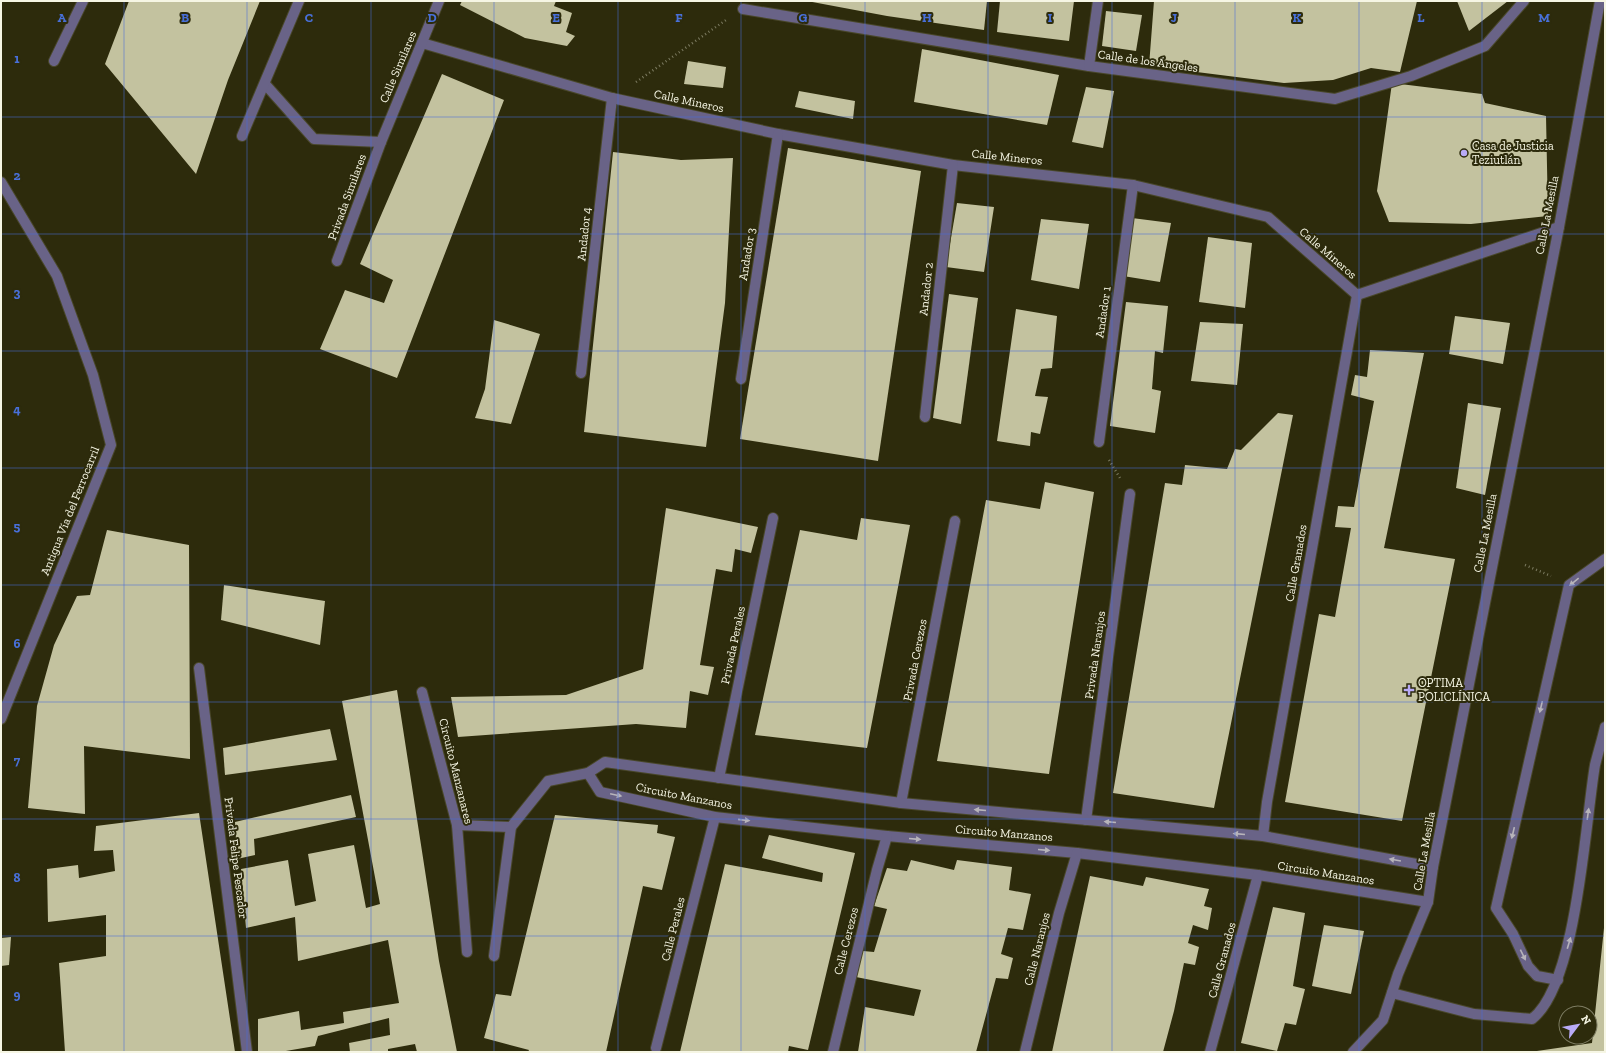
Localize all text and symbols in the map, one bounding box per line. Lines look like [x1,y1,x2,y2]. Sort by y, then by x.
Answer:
text: A [58,10,67,25]
text: B [181,10,189,25]
text: C [305,10,313,25]
text: D [427,10,437,25]
text: E [552,10,560,25]
text: F [675,10,683,25]
text: G [799,10,808,25]
text: H [922,10,932,25]
text: I [1048,10,1053,25]
text: J [1171,10,1177,25]
text: K [1293,10,1302,25]
text: L [1417,10,1425,25]
text: M [1538,10,1550,25]
street label: Calle Similares [377,29,419,105]
street label: Calle de los Ángeles [1097,46,1199,75]
text: 1 [14,51,20,66]
street label: Calle Mineros [653,87,725,115]
place label: Casa de Justicia Teziutlán [1472,139,1554,167]
street label: Calle Mineros [971,146,1043,168]
marker: Casa de Justicia Teziutlán [1459,148,1469,158]
street label: Privada Similares [325,152,369,242]
text: 2 [14,168,21,183]
street label: Calle La Mesilla [1532,174,1562,256]
street label: Andador 4 [574,206,594,261]
street label: Calle Mineros [1297,224,1359,282]
street label: Andador 3 [736,226,758,281]
street label: Andador 2 [916,262,936,316]
text: 3 [14,285,21,300]
street label: Andador 1 [1092,285,1114,339]
text: 4 [13,402,21,417]
street label: Antigua Vía del Ferrocarril [38,445,102,577]
street label: Calle La Mesilla [1470,492,1500,574]
text: 5 [14,519,21,534]
street label: Calle Granados [1282,523,1310,603]
one-way arrow [1568,578,1579,587]
street label: Privada Perales [718,605,748,685]
street label: Privada Naranjos [1082,610,1109,700]
street label: Privada Cerezos [900,618,930,702]
text: 6 [14,636,21,651]
place label: OPTIMA POLICLÍNICA [1418,676,1490,704]
marker: OPTIMA POLICLÍNICA [1403,684,1415,696]
one-way arrow [1538,700,1544,713]
street label: Circuito Manzanares [436,717,476,825]
text: 7 [14,753,21,768]
street label: Circuito Manzanos [635,780,733,812]
one-way arrow [610,793,623,799]
street label: Privada Felipe Pescador [222,796,250,920]
one-way arrow [974,807,986,814]
one-way arrow [1585,808,1591,821]
street label: Calle La Mesilla [1410,810,1438,892]
one-way arrow [738,817,750,823]
one-way arrow [1104,819,1116,826]
street label: Circuito Manzanos [955,822,1053,844]
one-way arrow [1510,827,1516,840]
one-way arrow [1233,830,1245,837]
one-way arrow [909,835,921,842]
one-way arrow [1038,846,1050,853]
one-way arrow [1389,857,1401,863]
street label: Circuito Manzanos [1277,858,1375,888]
text: 8 [13,870,21,885]
street label: Calle Perales [658,896,688,962]
street label: Calle Cerezos [831,906,861,976]
street label: Calle Naranjos [1021,911,1054,987]
street label: Calle Granados [1205,920,1239,1000]
one-way arrow [1566,937,1572,949]
one-way arrow [1520,949,1526,960]
text: 9 [14,987,21,1002]
north arrow [1558,1005,1598,1045]
text: N [1578,1013,1594,1027]

